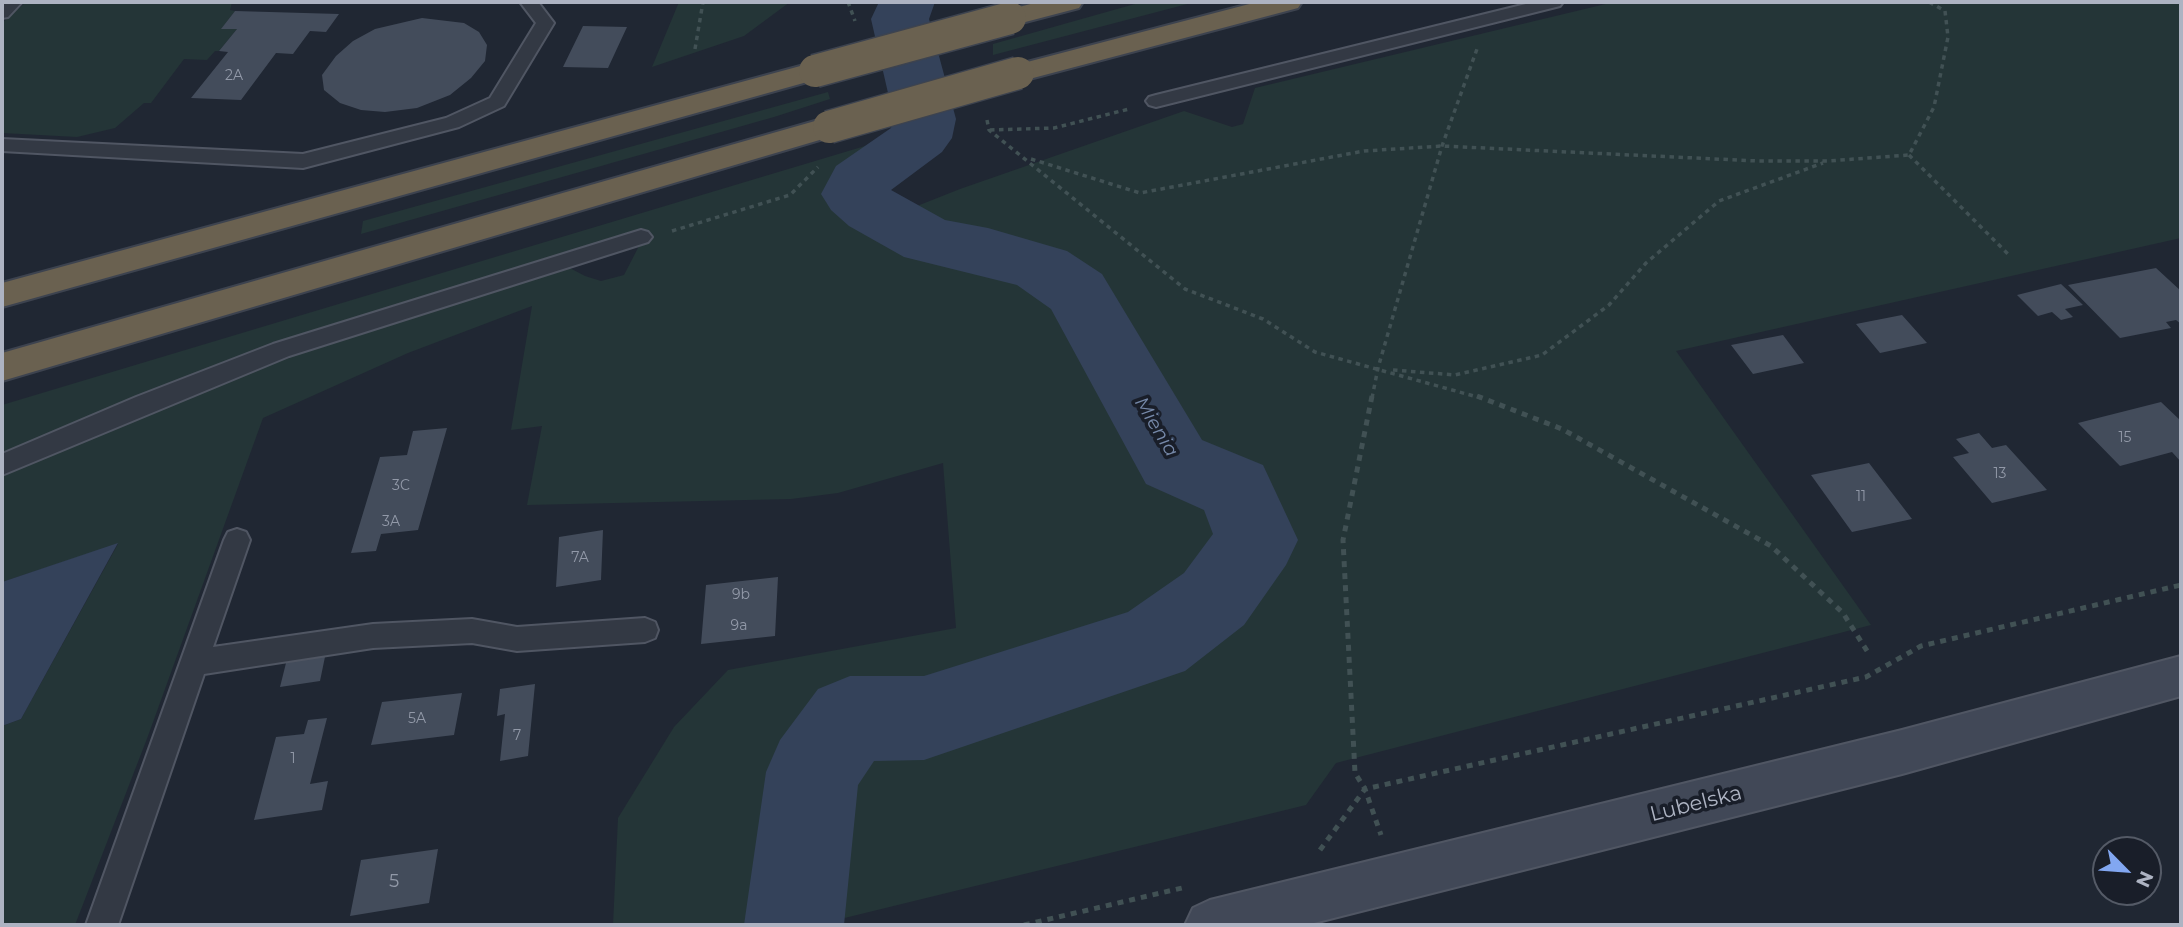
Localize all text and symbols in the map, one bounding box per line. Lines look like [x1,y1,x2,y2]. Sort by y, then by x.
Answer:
house number: 2A [225,68,243,84]
water label: Mienia [1129,393,1183,461]
house number: 15 [2119,430,2131,446]
house number: 13 [1994,466,2006,482]
house number: 3C [392,478,410,494]
house number: 11 [1856,489,1866,505]
house number: 3A [382,514,400,530]
house number: 7A [571,550,589,566]
house number: 9b [732,587,750,603]
house number: 9a [731,618,747,634]
house number: 5A [408,711,426,727]
house number: 7 [513,728,521,744]
house number: 1 [290,751,296,767]
street label: Lubelska [1647,780,1745,828]
north arrow [2092,836,2162,906]
text: N [2131,867,2158,891]
house number: 5 [389,871,399,893]

